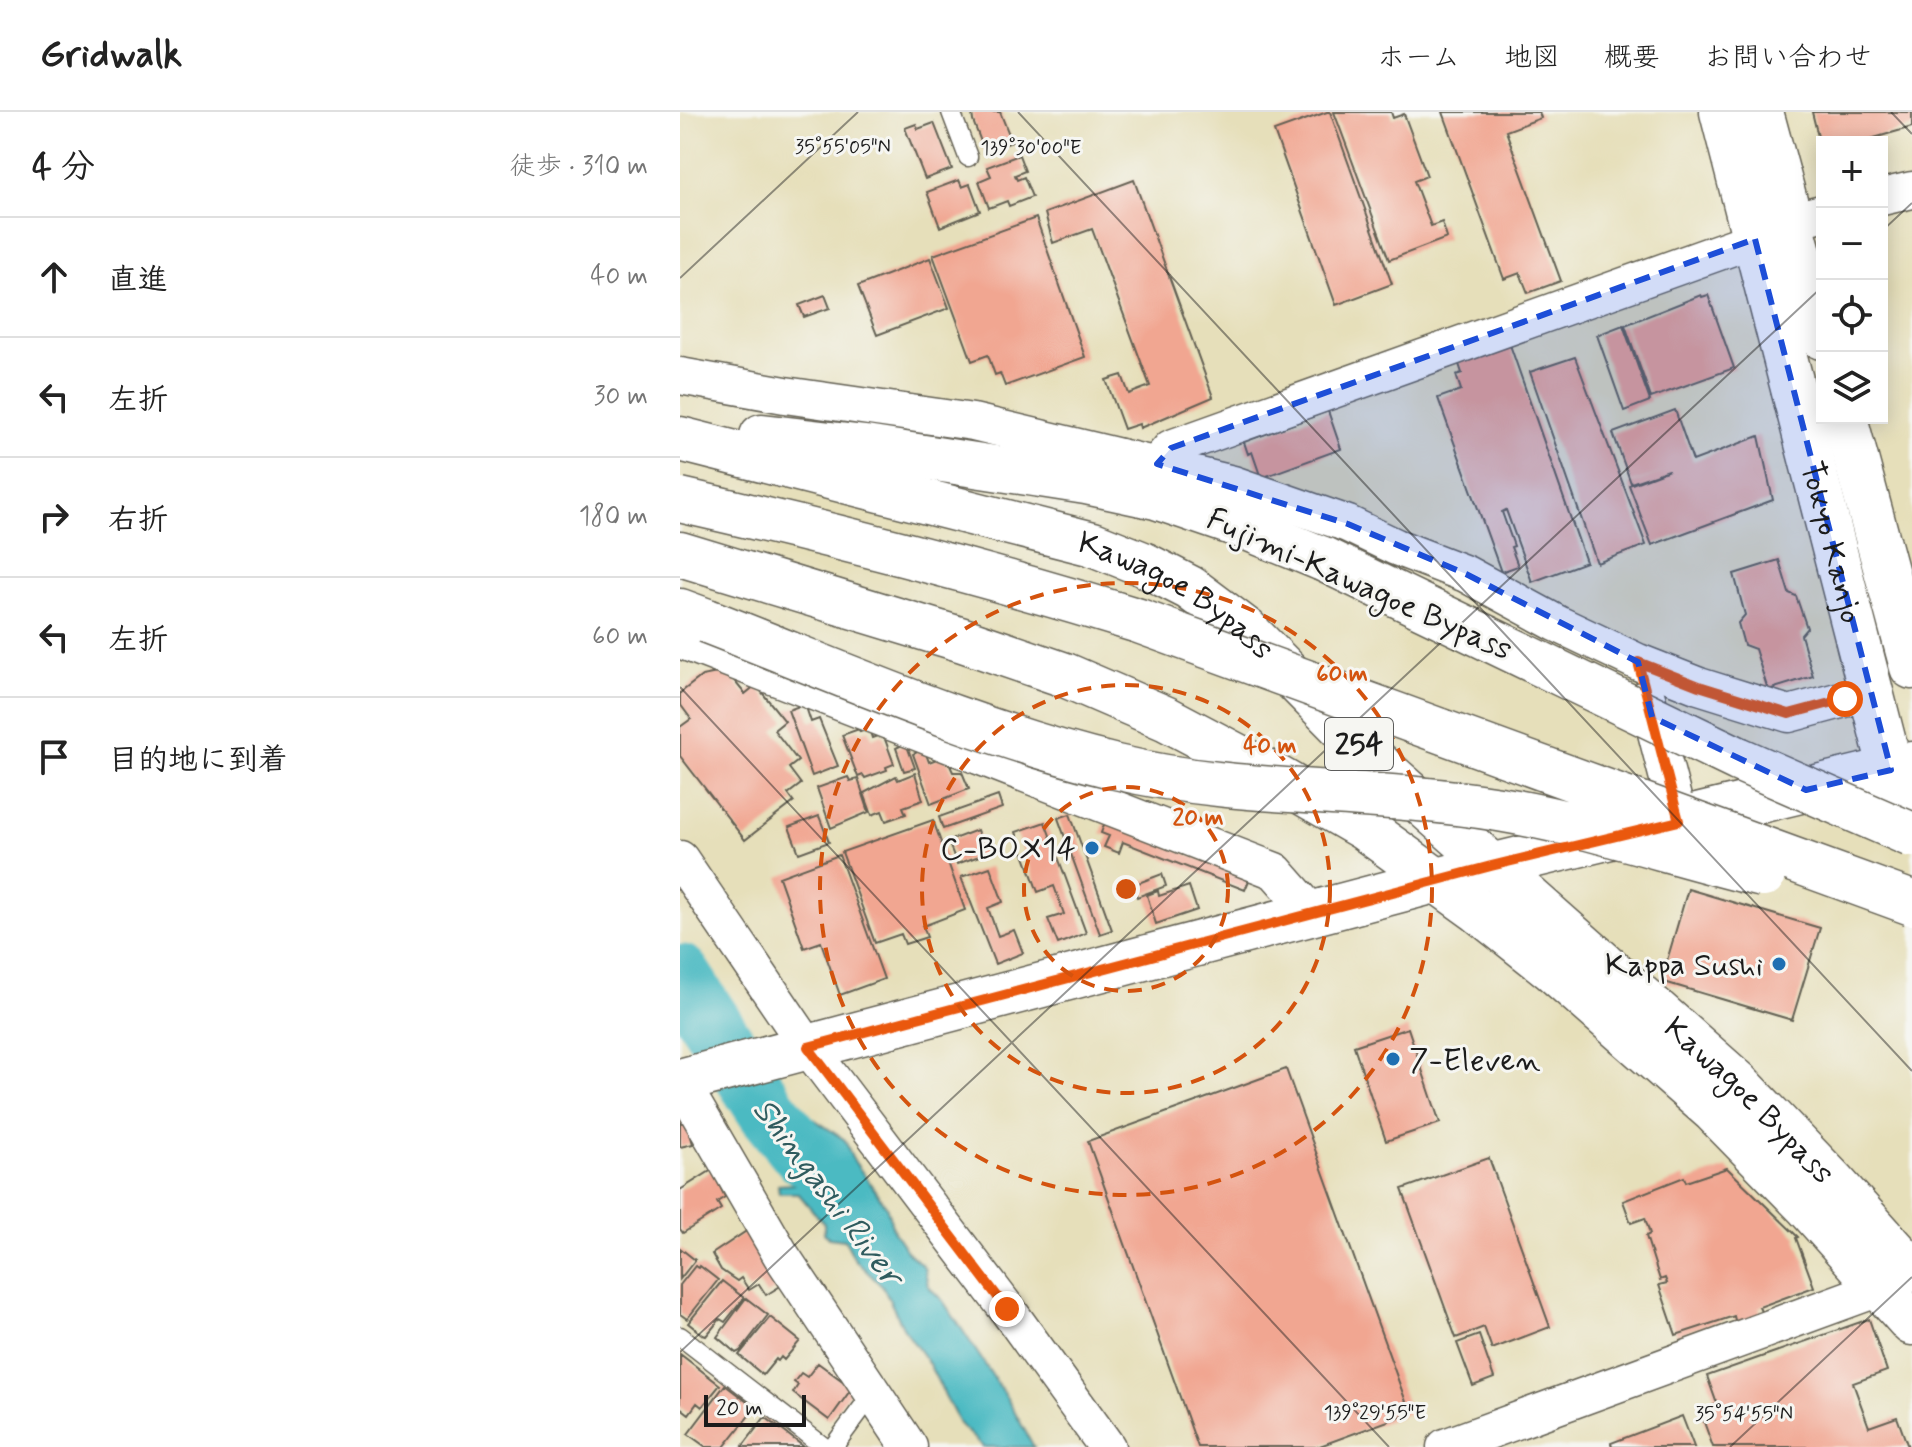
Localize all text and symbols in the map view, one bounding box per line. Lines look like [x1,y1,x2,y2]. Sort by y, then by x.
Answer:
text: Gridwalk [40,31,182,80]
text: ホーム [1377,40,1460,77]
text: 地図 [1504,40,1560,77]
text: 概要 [1604,40,1660,77]
text: お問い合わせ [1704,40,1872,77]
text: 35°55'05"N [795,134,891,161]
text: 139°30'00"E [981,135,1081,162]
map controls [1816,136,1888,424]
button: + [1816,136,1888,208]
text: 4 分 [32,145,95,190]
text: 徒歩 · 310 m [510,150,648,184]
button: − [1816,208,1888,280]
icon: ahead [32,255,76,299]
text: 40 m [590,260,648,294]
text: 直進 [108,261,168,300]
button: locate [1816,280,1888,352]
button: layers [1816,352,1888,424]
icon: left [32,375,76,419]
text: 30 m [594,380,648,414]
text: 左折 [108,381,168,420]
street label: Tokyo Kanjo [1790,457,1871,628]
icon: right [32,495,76,539]
street label: Fujimi-Kawagoe Bypass [1199,498,1519,673]
text: 180 m [579,500,648,534]
text: 右折 [108,501,168,540]
street label: Kawagoe Bypass [1074,522,1283,670]
icon: left [32,615,76,659]
text: 60 m [592,620,648,654]
text: 左折 [108,621,168,660]
text: 60 m [1316,659,1368,690]
route start [1827,681,1863,717]
road number: 254 [1325,718,1393,770]
text: 40 m [1243,731,1297,762]
icon: arrive [32,735,76,779]
text: 目的地に到着 [108,741,288,780]
text: 20 m [1172,803,1224,834]
place label: C-BOX14 [940,829,1076,871]
marker: C-BOX14 [1083,839,1101,857]
centre of rings [1112,875,1140,903]
place label: Kappa Sushi [1605,945,1763,987]
marker: Kappa Sushi [1770,955,1788,973]
street label: Kawagoe Bypass [1654,1008,1843,1194]
place label: 7-Eleven [1409,1040,1541,1082]
marker: 7-Eleven [1384,1050,1402,1068]
water label: Shingashi River [742,1090,915,1299]
route end [989,1291,1025,1327]
scale bar [704,1391,806,1427]
text: 20 m [716,1395,763,1423]
text: 139°29'55"E [1324,1400,1426,1427]
text: 35°54'55"N [1695,1401,1793,1428]

